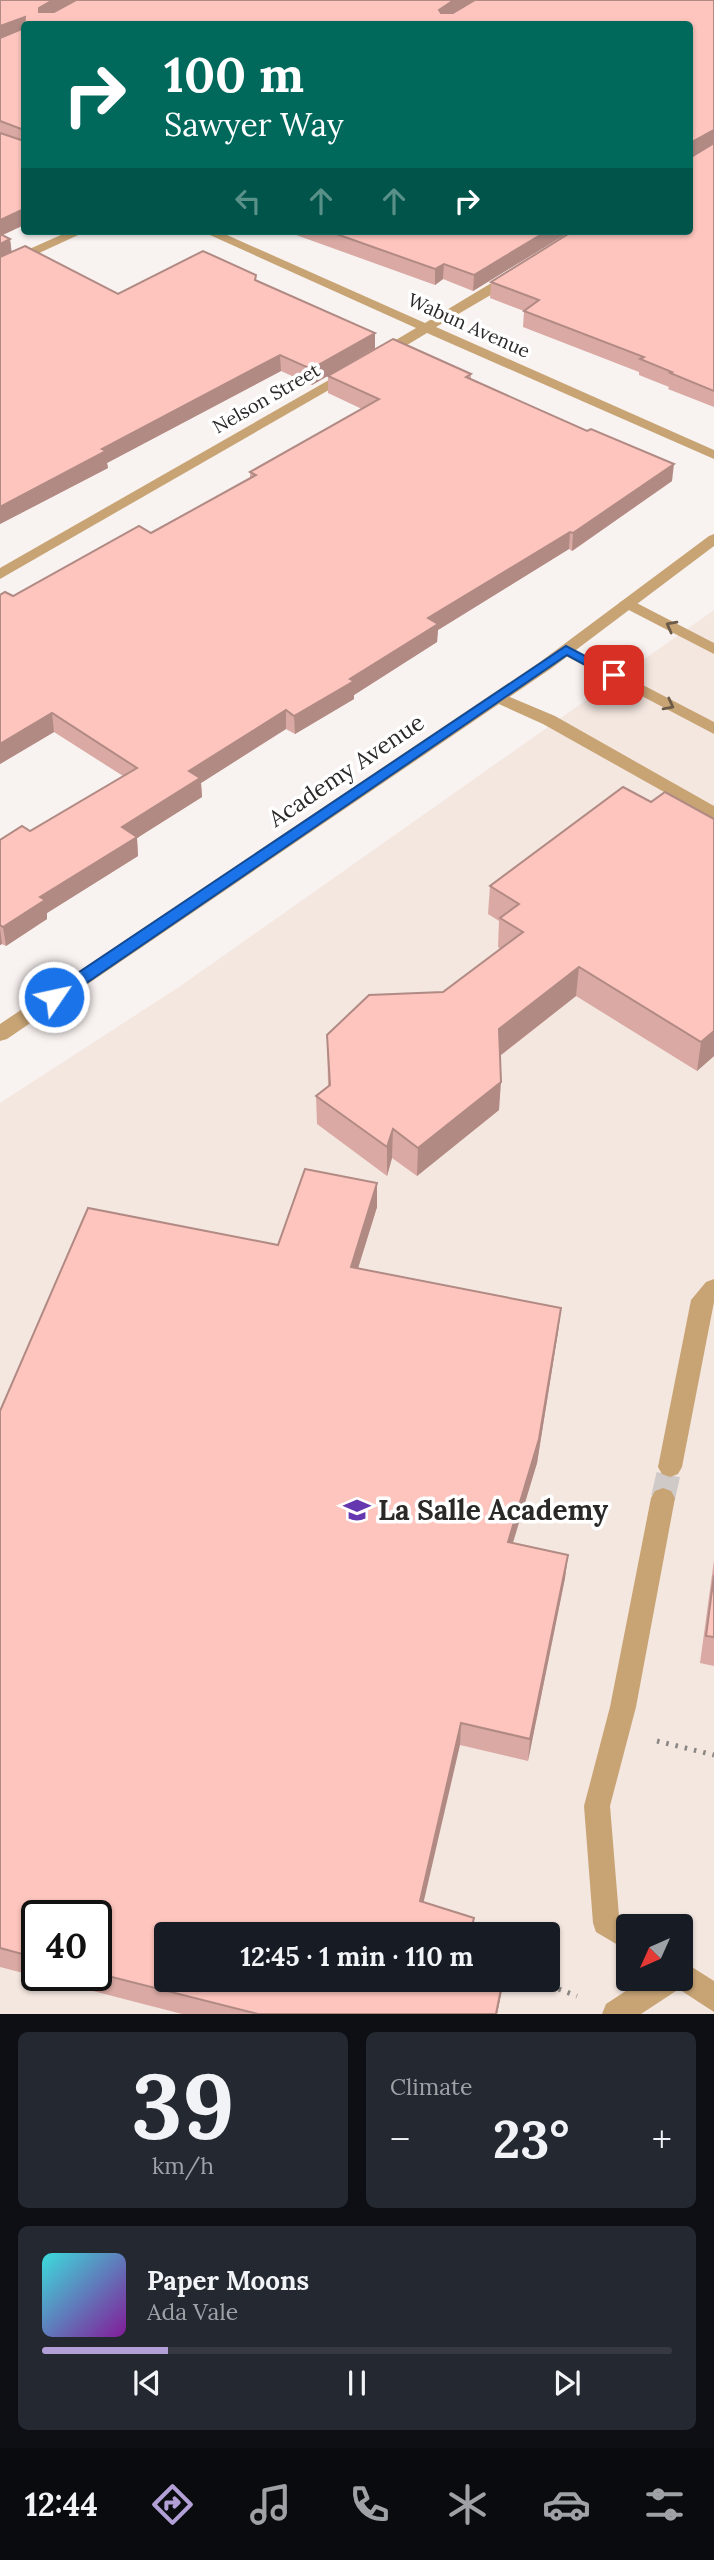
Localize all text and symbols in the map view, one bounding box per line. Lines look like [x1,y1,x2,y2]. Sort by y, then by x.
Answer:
text: 100 m [164,43,304,105]
icon: right [49,49,140,140]
text: Sawyer Way [164,104,344,145]
icon: left [229,182,267,220]
icon: ahead [302,182,340,220]
icon: ahead [375,182,413,220]
icon: right [448,182,486,220]
street label: Wabun Avenue [404,287,534,363]
street label: Nelson Street [208,357,325,438]
one-way arrow [666,621,678,634]
pin [584,645,644,705]
icon: arrive [595,656,633,694]
one-way arrow [662,697,675,710]
street label: Academy Avenue [262,707,429,833]
position arrow [17,960,91,1034]
place label: La Salle Academy [378,1492,609,1528]
school or university icon: La Salle Academy [342,1495,372,1525]
speed limit sign: 40 [21,1900,112,1991]
north arrow [616,1914,693,1992]
map controls [616,1914,693,1991]
text: 12:45 · 1 min · 110 m [240,1940,474,1973]
text: 39 [131,2047,235,2164]
text: Climate [390,2072,472,2101]
text: 23° [493,2106,569,2172]
text: − [390,2115,410,2163]
text: + [652,2115,672,2163]
text: km/h [152,2151,214,2180]
text: Paper Moons [147,2264,309,2297]
text: Ada Vale [147,2297,238,2326]
icon: previous [128,2364,166,2402]
icon: pause [338,2364,376,2402]
icon: next [548,2364,586,2402]
icon: directions [148,2480,197,2529]
icon: music [246,2480,295,2529]
icon: phone [345,2480,394,2529]
icon: climate [443,2480,492,2529]
icon: car [542,2480,591,2529]
icon: filters [640,2480,689,2529]
text: 12:44 [25,2484,98,2525]

